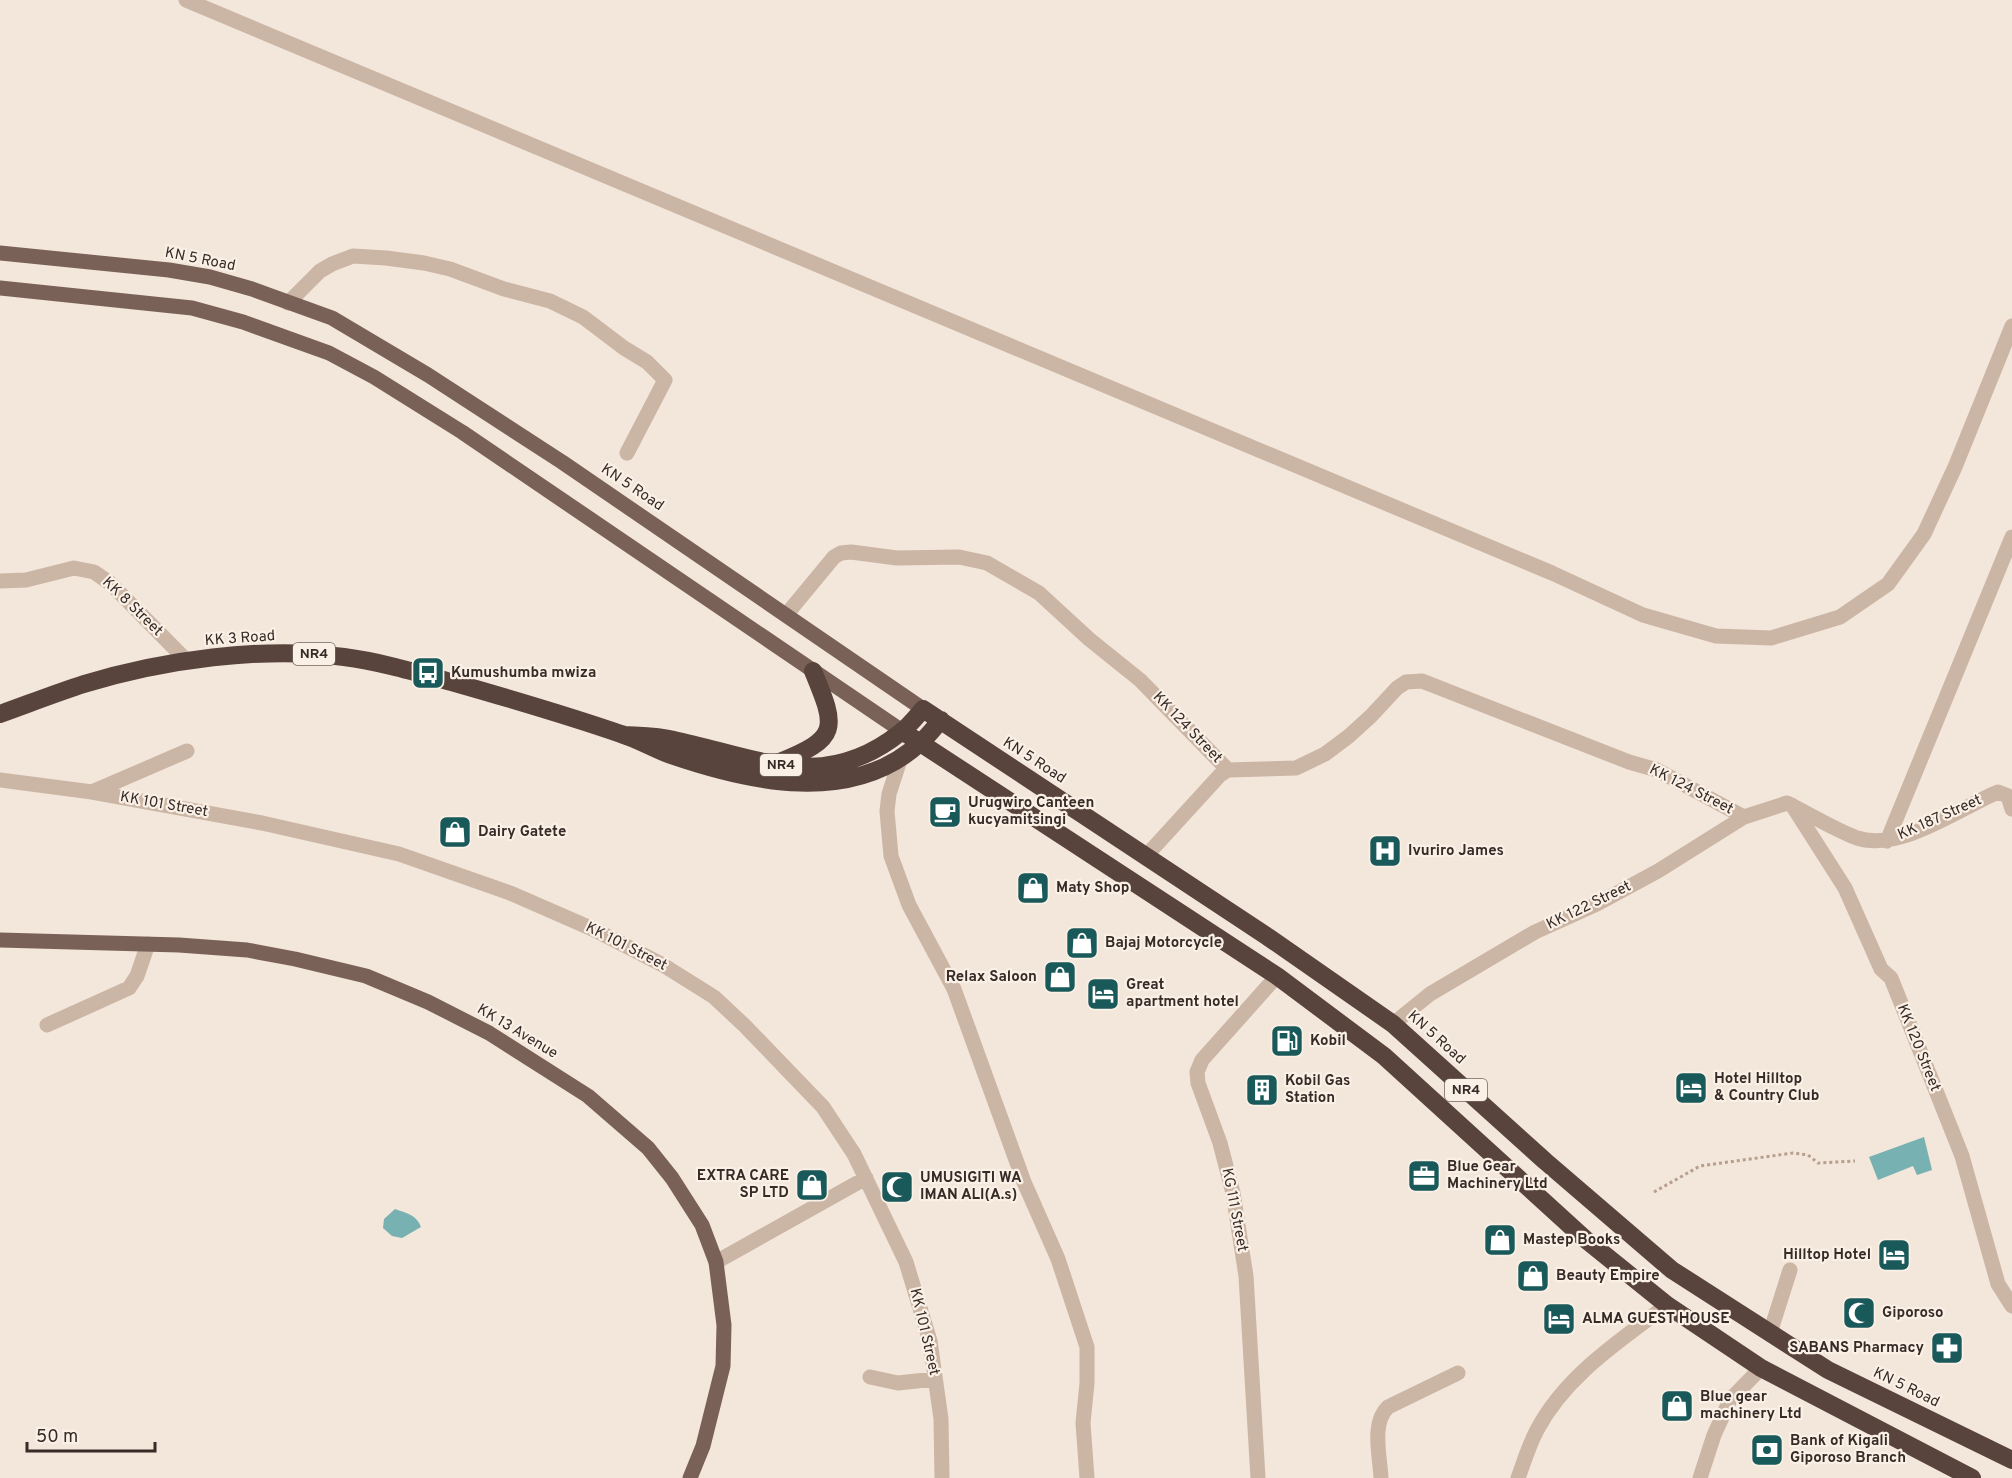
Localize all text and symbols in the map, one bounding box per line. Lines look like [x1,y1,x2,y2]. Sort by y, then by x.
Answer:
street label: KN 5 Road [163,244,237,276]
street label: KN 5 Road [597,460,667,516]
street label: KK 8 Street [98,573,166,641]
street label: KK 3 Road [204,627,276,651]
road number: NR4 [293,643,335,665]
bus stop icon: Kumushumba mwiza [410,655,446,691]
place label: Kumushumba mwiza [451,664,596,683]
street label: KK 124 Street [1148,688,1226,768]
street label: KN 5 Road [999,734,1069,788]
road number: NR4 [760,754,802,776]
street label: KK 124 Street [1646,761,1736,819]
street label: KK 101 Street [119,788,209,822]
street label: KK 187 Street [1895,791,1985,845]
cafe icon: Urugwiro Canteen kucyamitsingi [927,794,963,830]
place label: Urugwiro Canteen kucyamitsingi [968,794,1094,830]
shop icon: Dairy Gatete [437,814,473,850]
place label: Dairy Gatete [478,823,566,842]
hospital icon: Ivuriro James [1367,833,1403,869]
place label: Ivuriro James [1408,842,1504,861]
shop icon: Maty Shop [1015,870,1051,906]
street label: KK 122 Street [1543,877,1635,935]
place label: Maty Shop [1056,879,1129,898]
street label: KK 101 Street [582,918,670,976]
shop icon: Bajaj Motorcycle [1064,925,1100,961]
place label: Bajaj Motorcycle [1105,934,1222,953]
shop icon: Relax Saloon [1042,959,1078,995]
place label: Relax Saloon [946,968,1037,987]
hotel icon: Great apartment hotel [1085,976,1121,1012]
place label: Great apartment hotel [1126,976,1239,1012]
street label: KK 13 Avenue [473,1000,561,1064]
street label: KK 120 Street [1892,1002,1944,1094]
street label: KN 5 Road [1403,1007,1469,1069]
fuel station icon: Kobil [1269,1023,1305,1059]
place label: Kobil [1310,1032,1346,1051]
hotel icon: Hotel Hilltop & Country Club [1673,1070,1709,1106]
place label: Hotel Hilltop & Country Club [1714,1070,1819,1106]
building icon: Kobil Gas Station [1244,1072,1280,1108]
place label: Kobil Gas Station [1285,1072,1350,1108]
road number: NR4 [1445,1079,1487,1101]
office icon: Blue Gear Machinery Ltd [1406,1158,1442,1194]
place label: Blue Gear Machinery Ltd [1447,1158,1548,1194]
place label: EXTRA CARE SP LTD [697,1167,789,1203]
shop icon: EXTRA CARE SP LTD [794,1167,830,1203]
street label: KG 111 Street [1217,1167,1251,1253]
mosque icon: UMUSIGITI WA IMAN ALI(A.s) [879,1169,915,1205]
place label: UMUSIGITI WA IMAN ALI(A.s) [920,1169,1022,1205]
shop icon: Mastep Books [1482,1222,1518,1258]
place label: Mastep Books [1523,1231,1620,1250]
hotel icon: Hilltop Hotel [1876,1237,1912,1273]
place label: Hilltop Hotel [1783,1246,1871,1265]
shop icon: Beauty Empire [1515,1258,1551,1294]
place label: Beauty Empire [1556,1267,1660,1286]
street label: KK 101 Street [905,1287,943,1377]
mosque icon: Giporoso [1841,1295,1877,1331]
hotel icon: ALMA GUEST HOUSE [1541,1301,1577,1337]
place label: Giporoso [1882,1304,1944,1323]
place label: ALMA GUEST HOUSE [1582,1310,1730,1329]
pharmacy icon: SABANS Pharmacy [1929,1330,1965,1366]
place label: SABANS Pharmacy [1789,1339,1924,1358]
street label: KN 5 Road [1870,1364,1942,1412]
shop icon: Blue gear machinery Ltd [1659,1388,1695,1424]
place label: Blue gear machinery Ltd [1700,1388,1802,1424]
scale bar [27,1415,154,1453]
text: 50 m [36,1426,78,1449]
bank icon: Bank of Kigali Giporoso Branch [1749,1432,1785,1468]
place label: Bank of Kigali Giporoso Branch [1790,1432,1906,1468]

